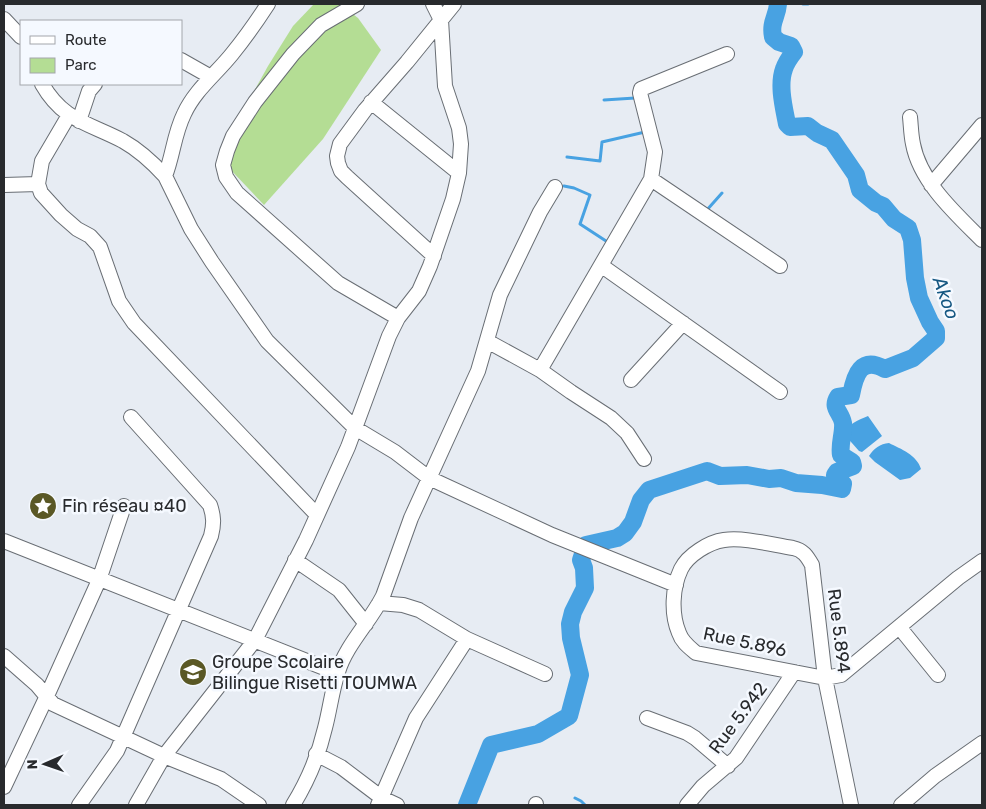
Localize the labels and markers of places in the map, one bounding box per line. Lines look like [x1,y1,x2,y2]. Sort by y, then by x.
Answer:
place icon: Fin réseau ¤40 [28,491,58,521]
place label: Fin réseau ¤40 [62,495,187,517]
place label: Groupe Scolaire Bilingue Risetti TOUMWA [212,651,417,694]
school or university icon: Groupe Scolaire Bilingue Risetti TOUMWA [178,657,208,687]

